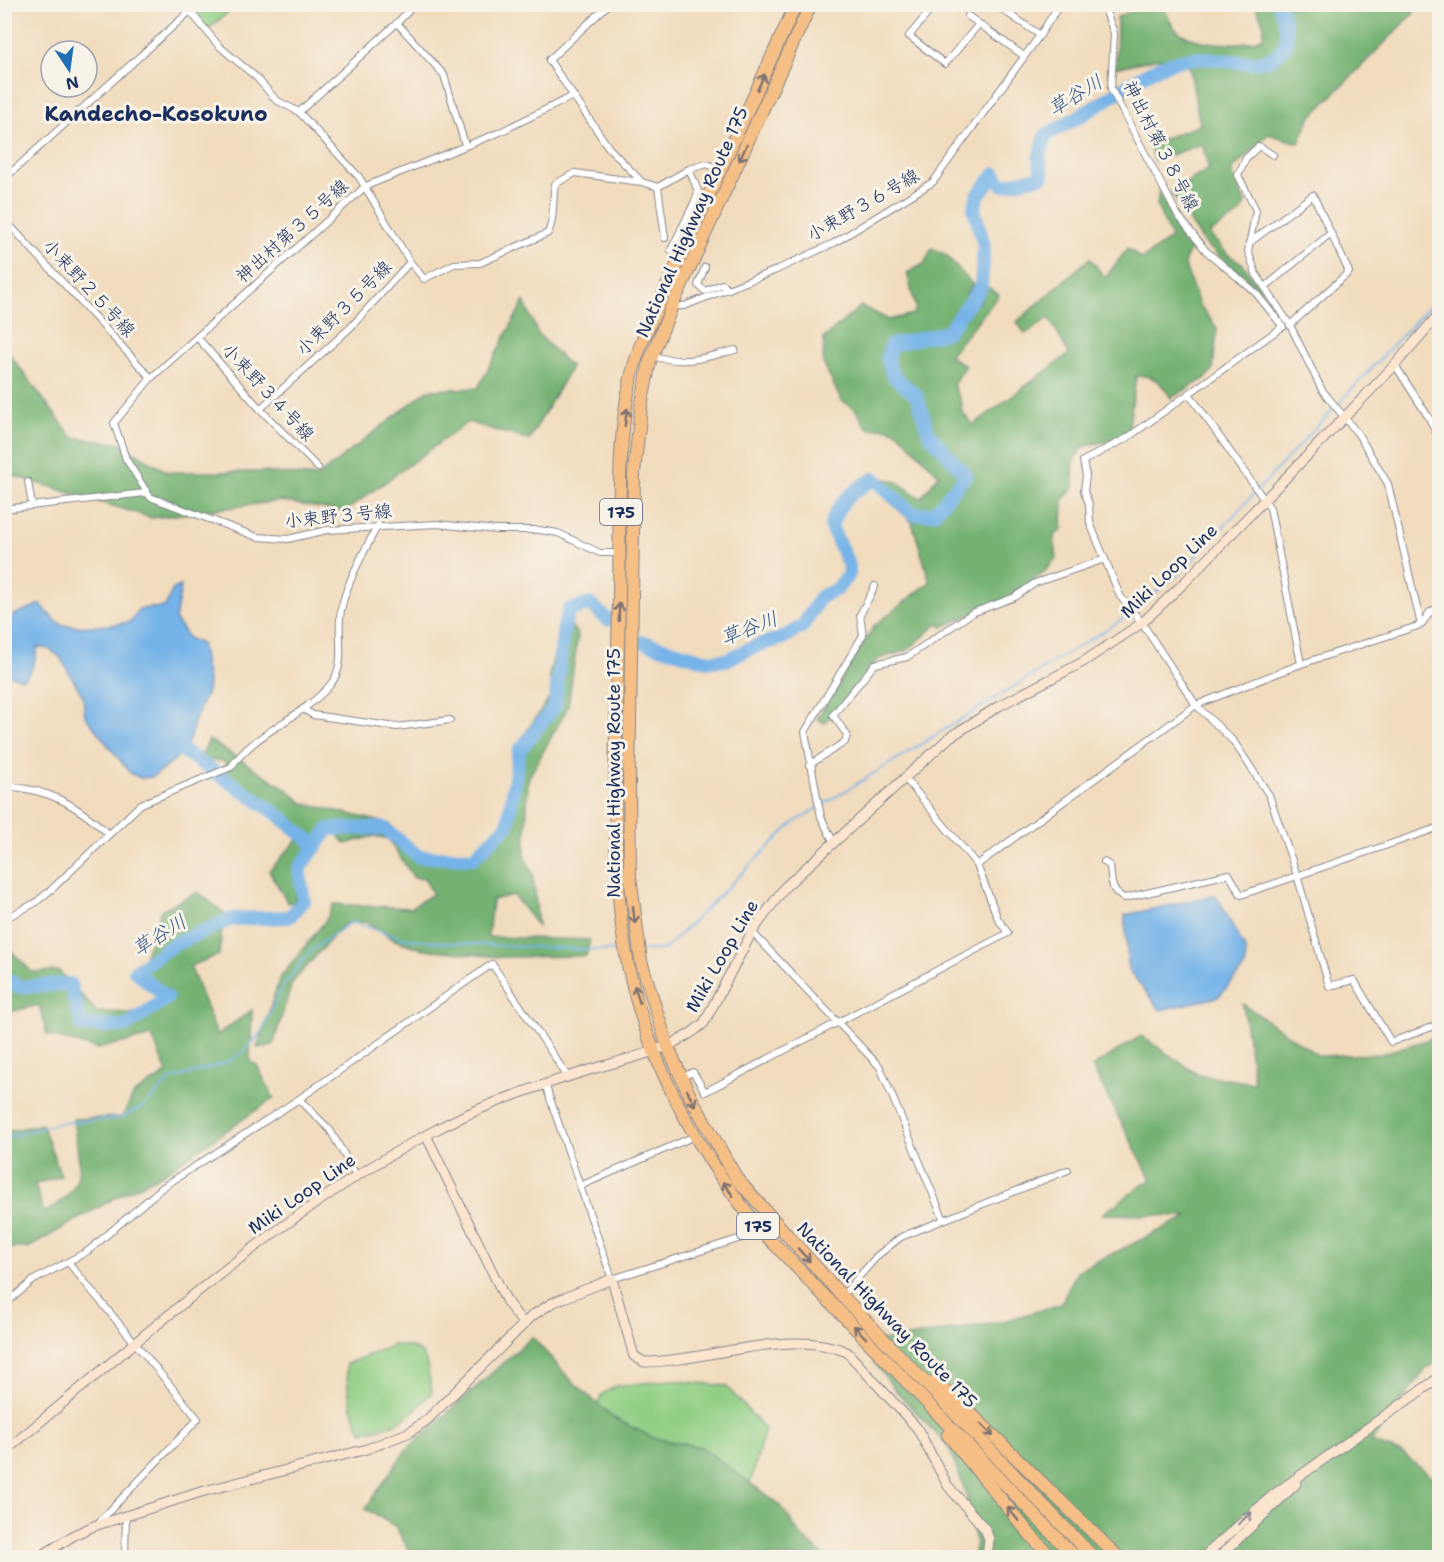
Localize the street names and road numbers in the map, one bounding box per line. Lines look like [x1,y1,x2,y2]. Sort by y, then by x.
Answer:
street label: 神出村第３８号線 [1118,76,1204,216]
street label: National Highway Route 175 [630,103,754,341]
street label: 小束野３６号線 [802,163,924,247]
street label: 神出村第３５号線 [230,174,354,288]
street label: 小束野２５号線 [37,234,141,342]
street label: 小束野３５号線 [291,255,397,361]
street label: 小束野３４号線 [216,338,320,446]
street label: 小束野３号線 [283,498,393,534]
road number: 175 [600,499,642,525]
street label: Miki Loop Line [1115,519,1223,623]
street label: National Highway Route 175 [602,648,626,898]
street label: Miki Loop Line [680,895,764,1017]
street label: Miki Loop Line [243,1148,361,1240]
road number: 175 [737,1213,779,1239]
street label: National Highway Route 175 [792,1217,982,1413]

